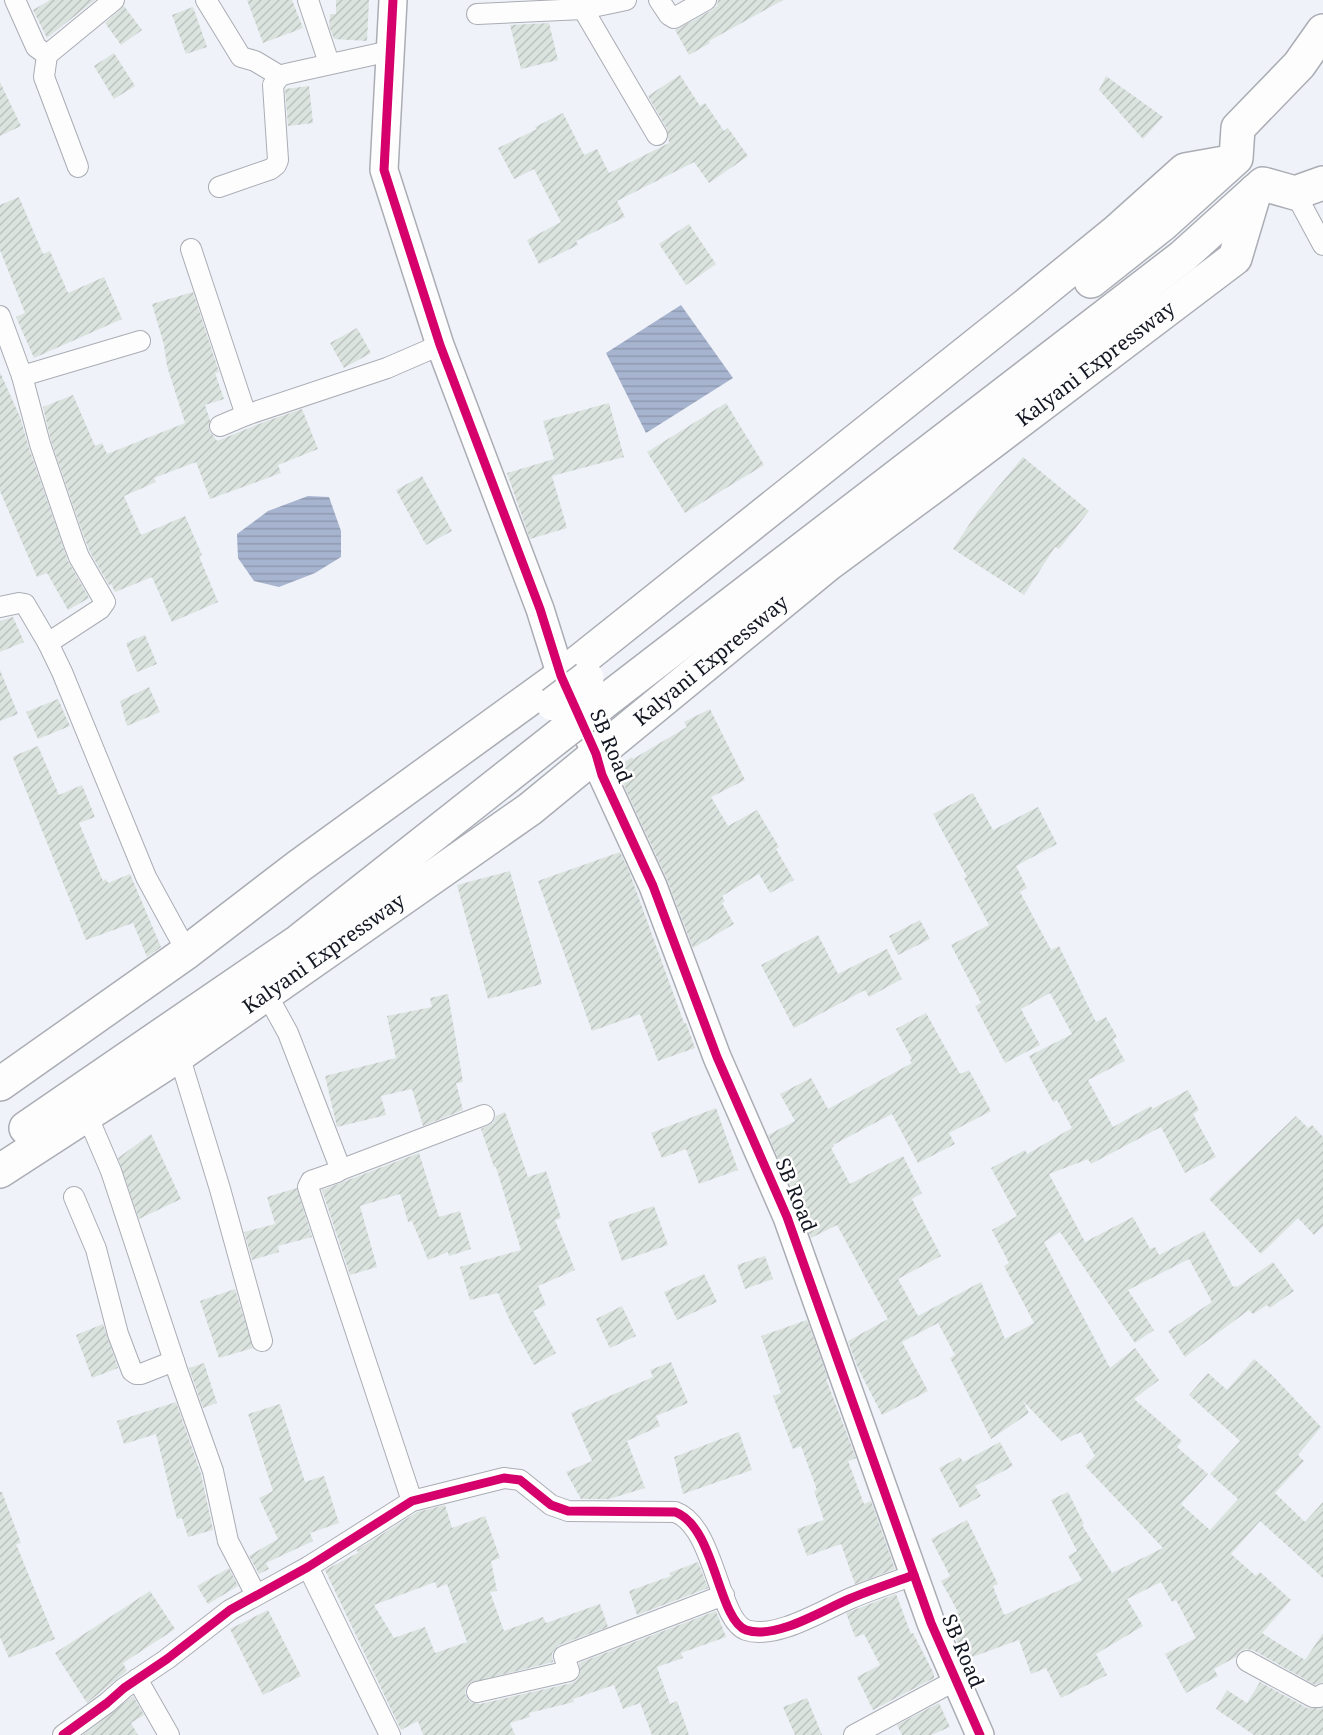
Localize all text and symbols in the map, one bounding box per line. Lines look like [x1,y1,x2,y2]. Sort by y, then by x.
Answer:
street label: Kalyani Expressway [1010,294,1181,432]
street label: Kalyani Expressway [628,588,794,732]
street label: SB Road [584,705,639,787]
street label: Kalyani Expressway [237,886,411,1019]
street label: SB Road [769,1154,823,1236]
street label: SB Road [936,1610,991,1692]

